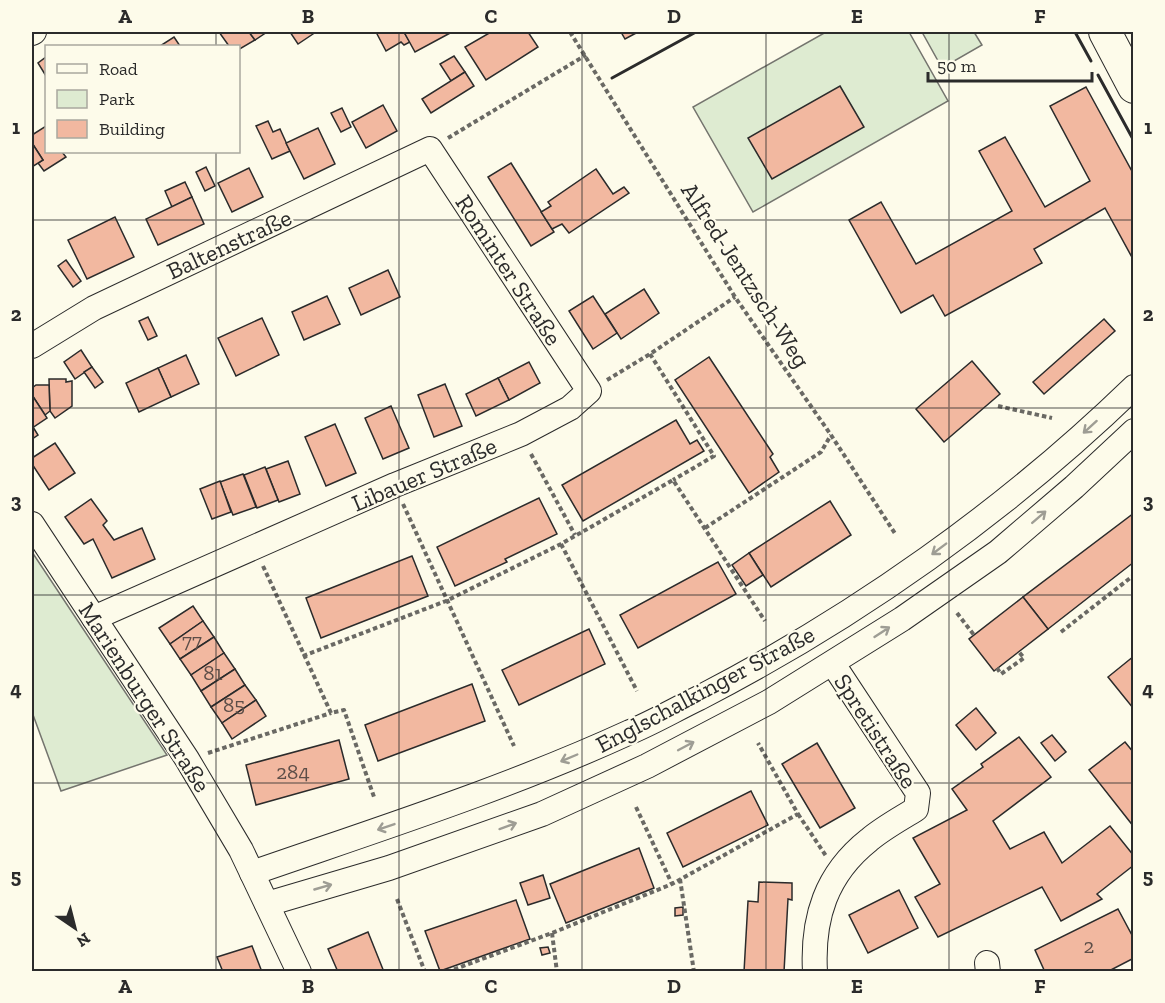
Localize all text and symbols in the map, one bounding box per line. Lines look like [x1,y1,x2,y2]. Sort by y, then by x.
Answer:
text: A [118,4,132,28]
text: B [302,4,314,28]
text: C [485,4,498,28]
text: D [667,4,681,28]
text: E [851,4,863,28]
text: F [1034,4,1046,28]
legend [45,45,240,153]
scale bar [928,45,1092,83]
text: 50 m [937,55,977,77]
text: Road [99,58,138,80]
text: Park [99,88,135,110]
text: 1 [12,115,20,139]
text: 1 [1144,115,1152,139]
text: Building [99,118,165,140]
street label: Alfred-Jentzsch-Weg [675,177,817,373]
street label: Rominter Straße [450,189,568,351]
street label: Baltenstraße [162,202,296,286]
text: 2 [11,302,22,326]
text: 2 [1143,302,1154,326]
one-way arrow [1083,420,1098,434]
street label: Libauer Straße [347,430,501,518]
text: 3 [11,489,22,513]
text: 3 [1143,489,1154,513]
one-way arrow [1031,510,1046,524]
one-way arrow [931,543,947,555]
street label: Marienburger Straße [73,597,217,797]
street label: Englschalkinger Straße [591,619,819,759]
one-way arrow [873,626,890,638]
house number: 77 [182,628,202,653]
house number: 81 [203,660,223,685]
street label: Spretistraße [828,668,924,794]
text: 4 [10,677,22,701]
text: 4 [1142,677,1154,701]
house number: 85 [223,692,245,717]
one-way arrow [676,740,694,751]
one-way arrow [560,753,578,764]
house number: 284 [276,759,310,784]
one-way arrow [498,819,517,830]
one-way arrow [377,822,396,833]
text: 5 [11,864,21,888]
text: 5 [1143,864,1153,888]
one-way arrow [313,881,332,892]
north arrow [45,898,105,958]
text: N [73,929,94,951]
house number: 2 [1084,933,1094,958]
text: A [118,974,132,998]
text: B [302,974,314,998]
text: C [485,974,498,998]
text: D [667,974,681,998]
text: E [851,974,863,998]
text: F [1034,974,1046,998]

